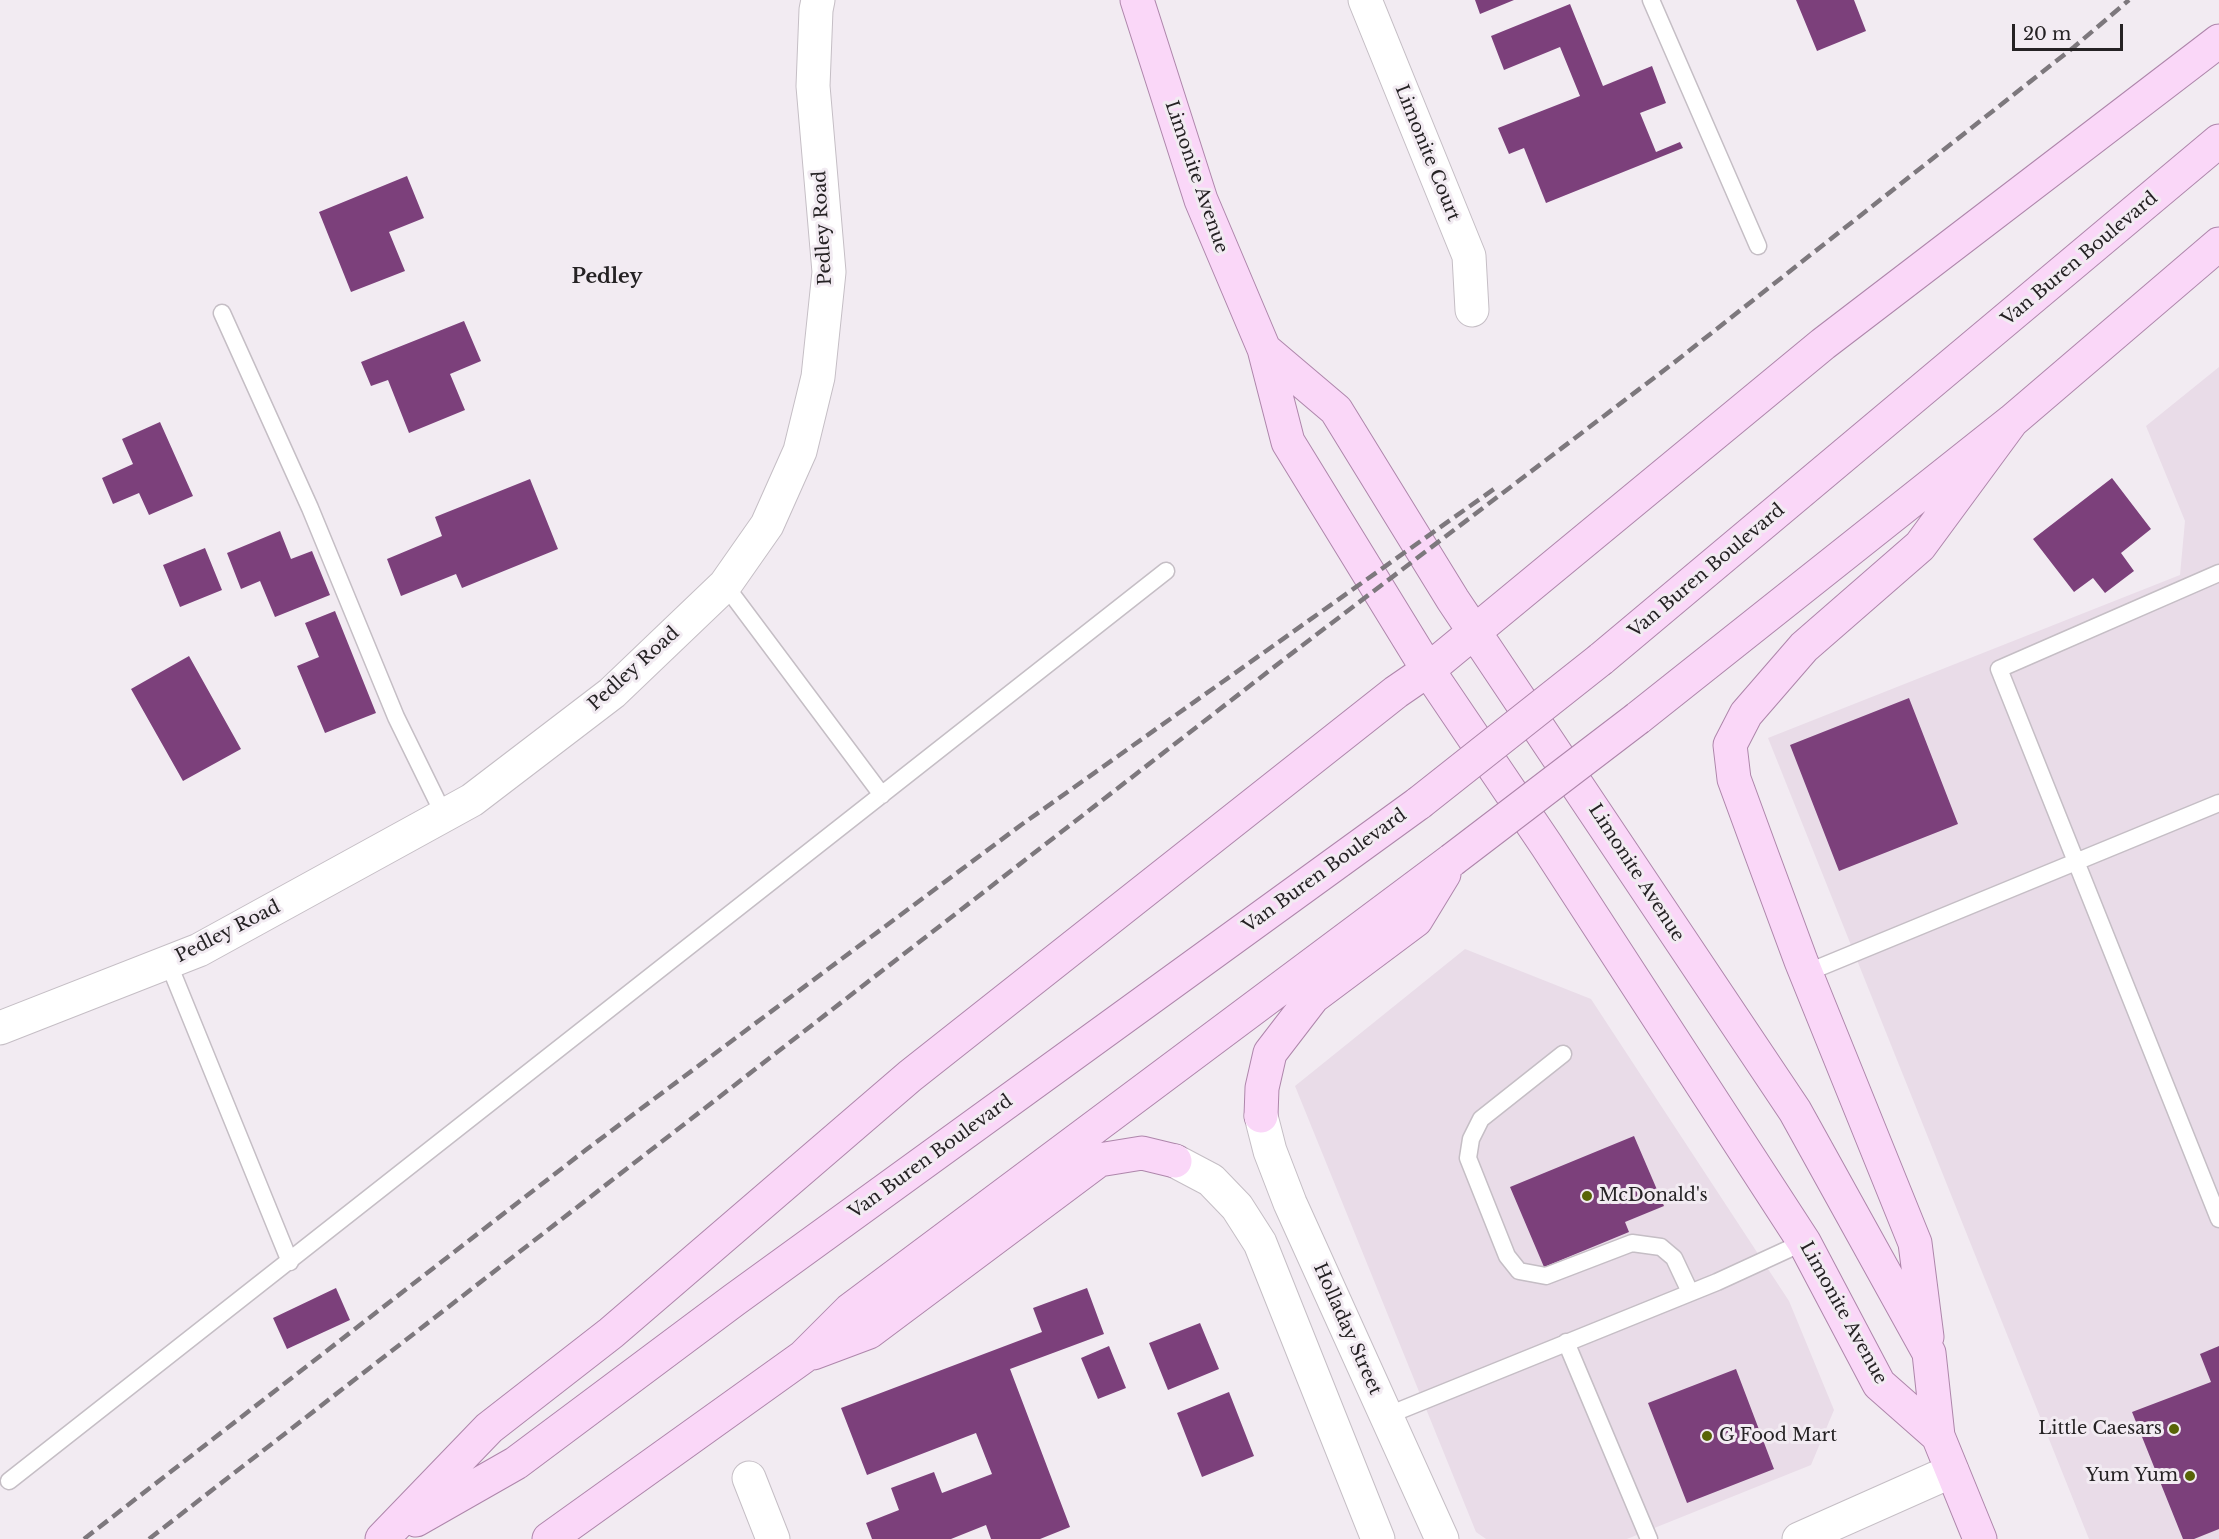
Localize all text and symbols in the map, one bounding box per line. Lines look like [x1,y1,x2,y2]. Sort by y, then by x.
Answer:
scale bar [2015,12,2126,50]
text: 20 m [2023,23,2071,45]
street label: Limonite Court [1390,82,1464,224]
street label: Limonite Avenue [1160,98,1232,256]
street label: Pedley Road [809,170,837,286]
street label: Van Buren Boulevard [1998,187,2162,331]
district label: Pedley [572,265,642,289]
street label: Van Buren Boulevard [1625,499,1789,643]
street label: Pedley Road [584,623,684,715]
street label: Limonite Avenue [1583,800,1689,946]
street label: Van Buren Boulevard [1239,804,1411,938]
street label: Pedley Road [172,896,284,968]
street label: Van Buren Boulevard [845,1090,1017,1224]
place label: McDonald's [1599,1185,1708,1207]
marker: McDonald's [1580,1189,1594,1203]
street label: Limonite Avenue [1795,1238,1891,1388]
street label: Holladay Street [1308,1260,1386,1398]
place label: Little Caesars [2038,1418,2162,1440]
marker: Little Caesars [2167,1422,2181,1436]
place label: G Food Mart [1719,1425,1837,1447]
marker: G Food Mart [1700,1429,1714,1443]
place label: Yum Yum [2086,1465,2178,1487]
marker: Yum Yum [2183,1469,2197,1483]

